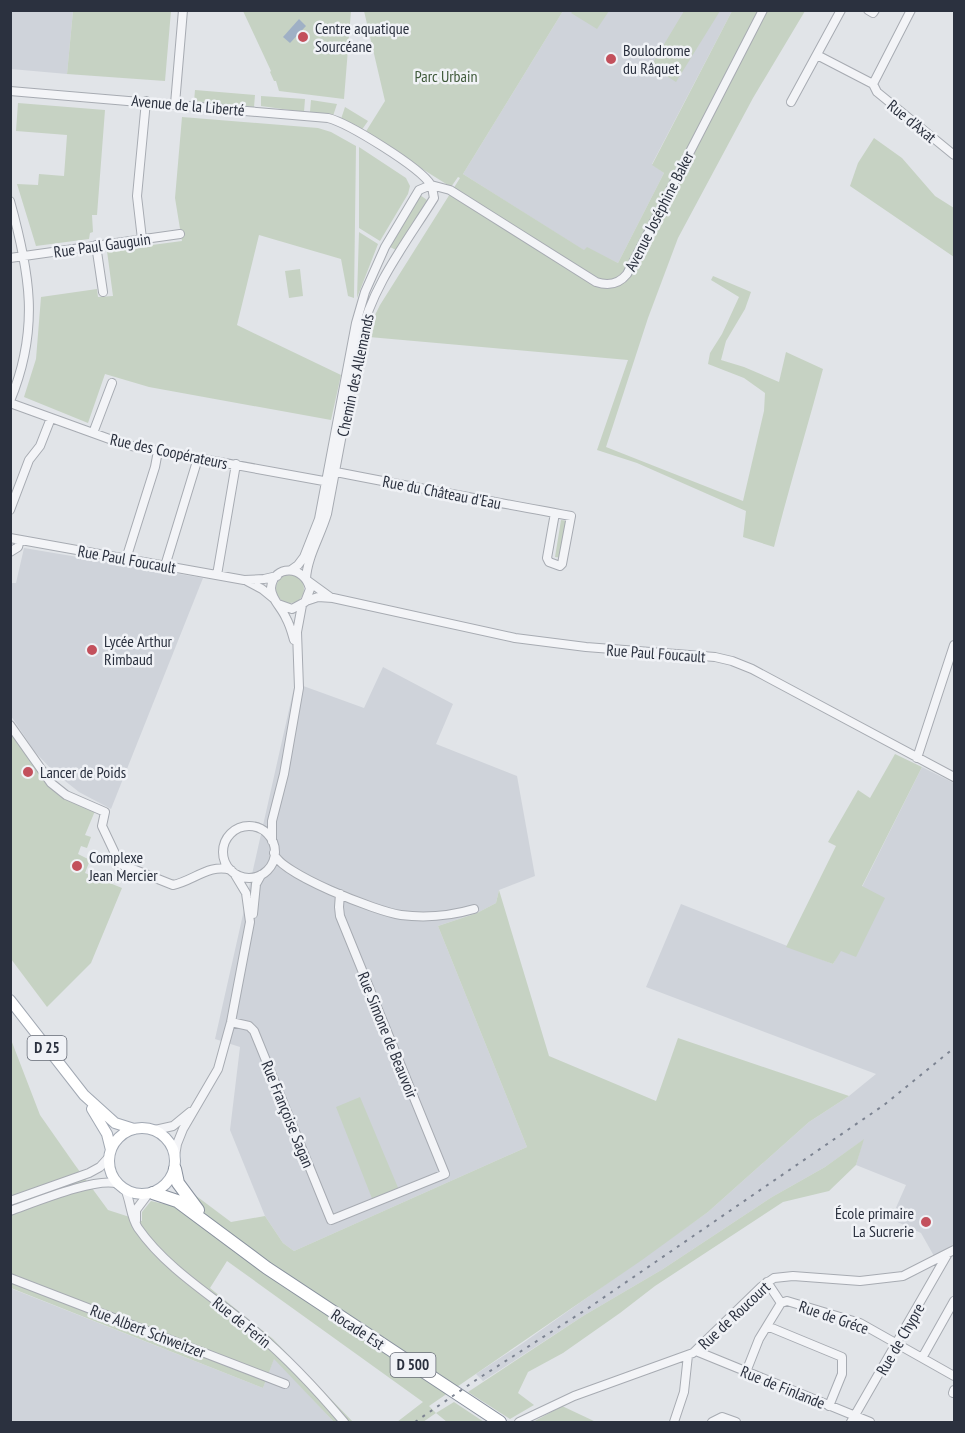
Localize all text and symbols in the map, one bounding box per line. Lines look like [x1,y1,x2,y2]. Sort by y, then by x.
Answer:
place label: Centre aquatique Sourcéane [315,18,409,56]
marker: Centre aquatique Sourcéane [296,30,310,44]
place label: Boulodrome du Râquet [623,40,690,78]
marker: Boulodrome du Râquet [604,52,618,66]
park label: Parc Urbain [415,66,477,86]
street label: Avenue de la Liberté [131,90,245,120]
street label: Rue d'Axat [883,95,941,147]
street label: Avenue Joséphine Baker [620,147,698,274]
street label: Rue Paul Gauguin [52,228,152,262]
street label: Chemin des Allemands [332,312,378,438]
street label: Rue des Coopérateurs [108,429,230,473]
street label: Rue du Château d'Eau [381,471,503,513]
street label: Rue Paul Foucault [76,541,178,578]
place label: Lycée Arthur Rimbaud [104,631,173,669]
street label: Rue Paul Foucault [606,640,707,666]
marker: Lycée Arthur Rimbaud [85,643,99,657]
place label: Lancer de Poids [40,762,126,782]
marker: Lancer de Poids [21,765,35,779]
place label: Complexe Jean Mercier [88,847,158,885]
marker: Complexe Jean Mercier [70,859,84,873]
street label: Rue Simone de Beauvoir [353,969,423,1102]
road number: D 25 [28,1036,66,1060]
street label: Rue Françoise Sagan [257,1057,319,1171]
place label: École primaire La Sucrerie [835,1203,914,1241]
marker: École primaire La Sucrerie [919,1215,933,1229]
street label: Rue de Roucourt [694,1276,774,1353]
street label: Rue de Ferin [209,1292,275,1352]
street label: Rue de Gréce [797,1296,871,1338]
street label: Rue de Chypre [871,1299,929,1379]
street label: Rue Albert Schweitzer [88,1300,209,1362]
street label: Rocade Est [328,1304,389,1354]
road number: D 500 [390,1353,436,1377]
street label: Rue de Finlande [738,1361,828,1413]

